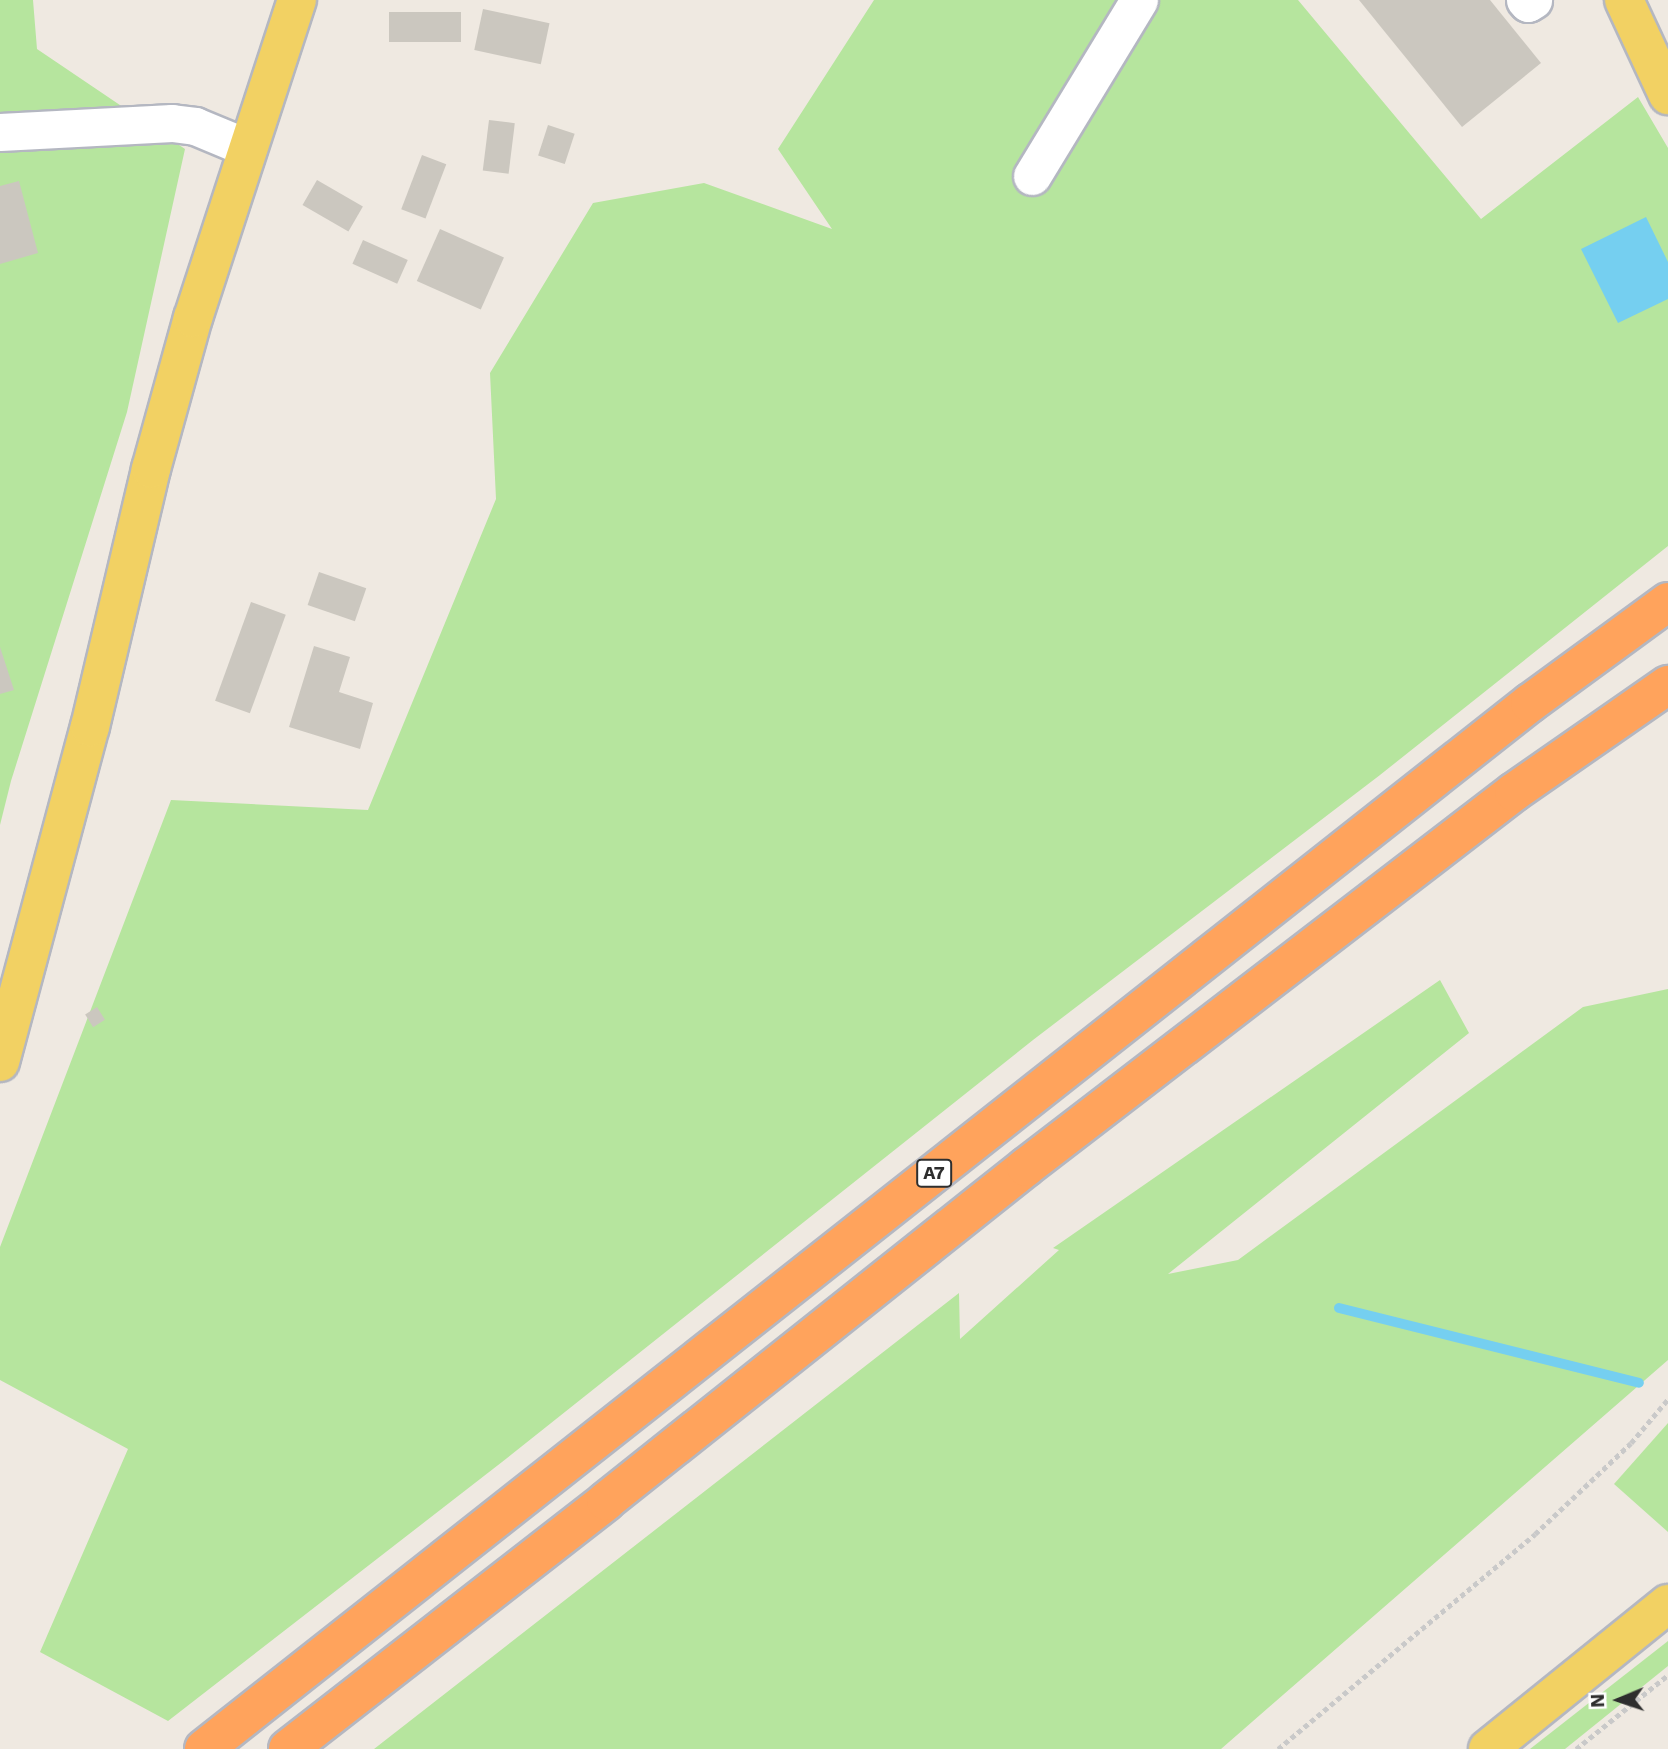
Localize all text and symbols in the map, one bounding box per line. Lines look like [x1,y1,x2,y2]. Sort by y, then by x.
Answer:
road number: A7 [915,1158,953,1188]
north arrow [1584,1665,1654,1735]
text: N [1586,1693,1609,1708]

